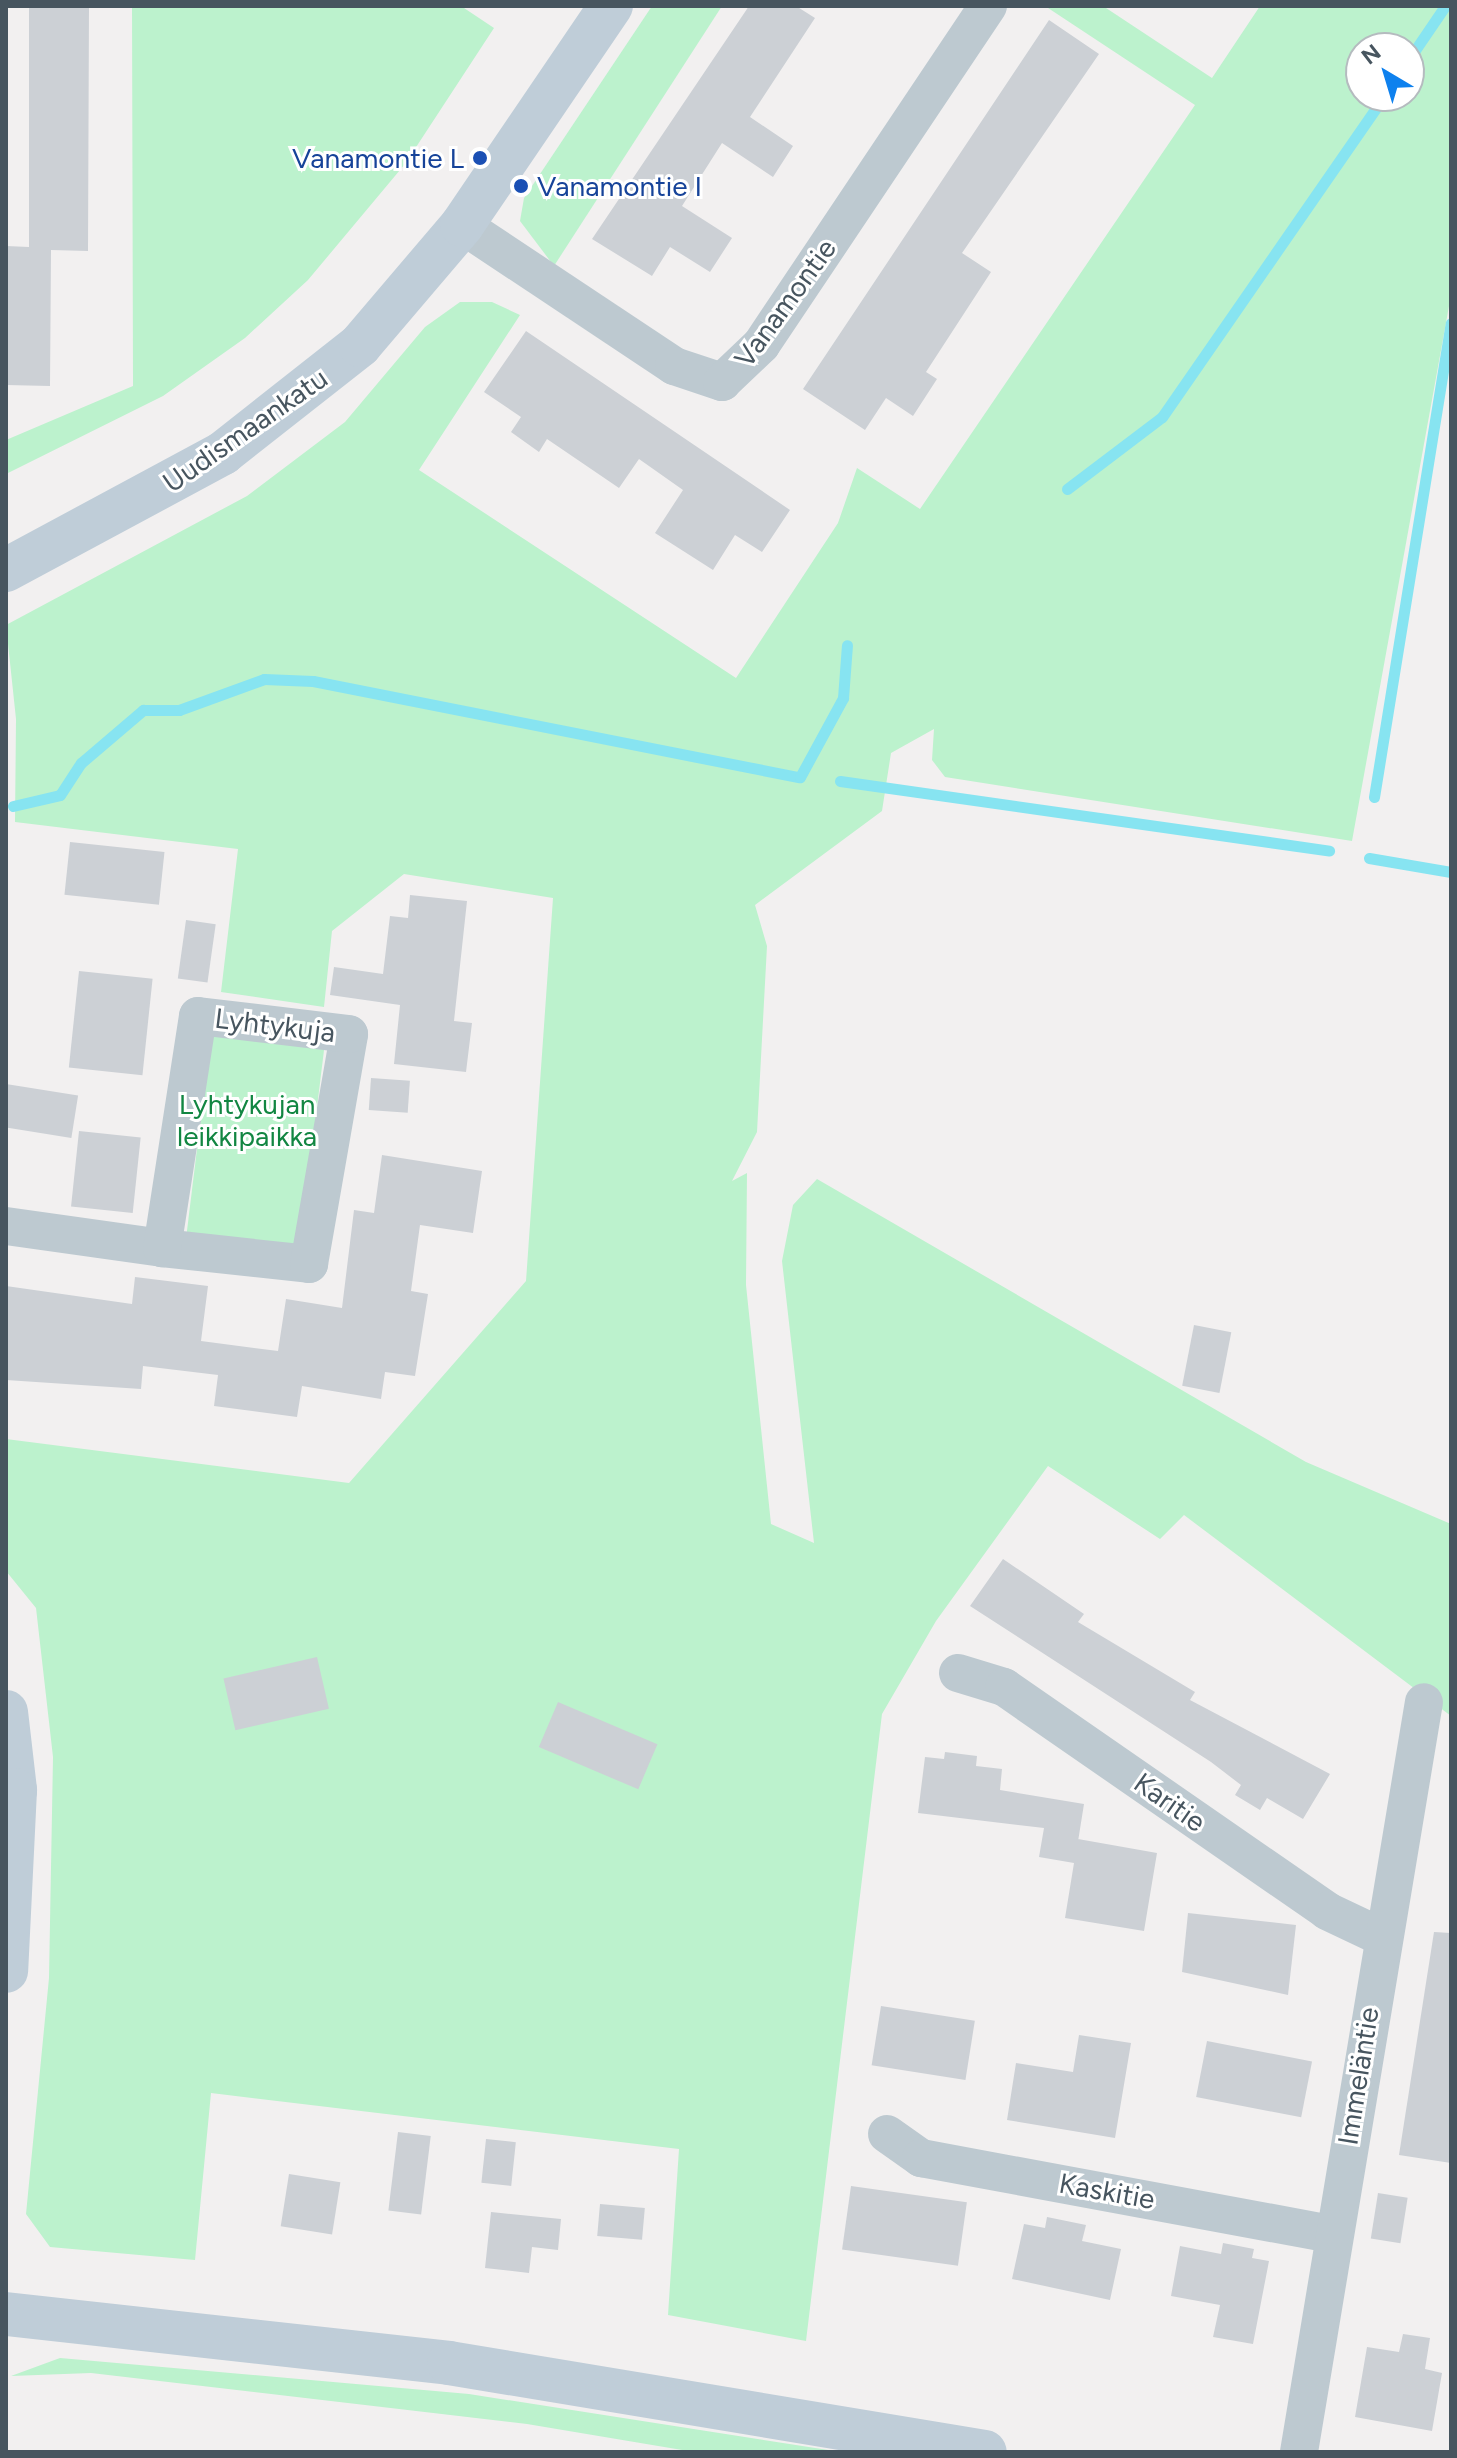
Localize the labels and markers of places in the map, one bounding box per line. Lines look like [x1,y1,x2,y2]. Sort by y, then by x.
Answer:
place label: Vanamontie L [292,141,464,175]
marker: Vanamontie L [471,149,489,167]
place label: Vanamontie I [537,169,702,203]
marker: Vanamontie I [512,177,530,195]

